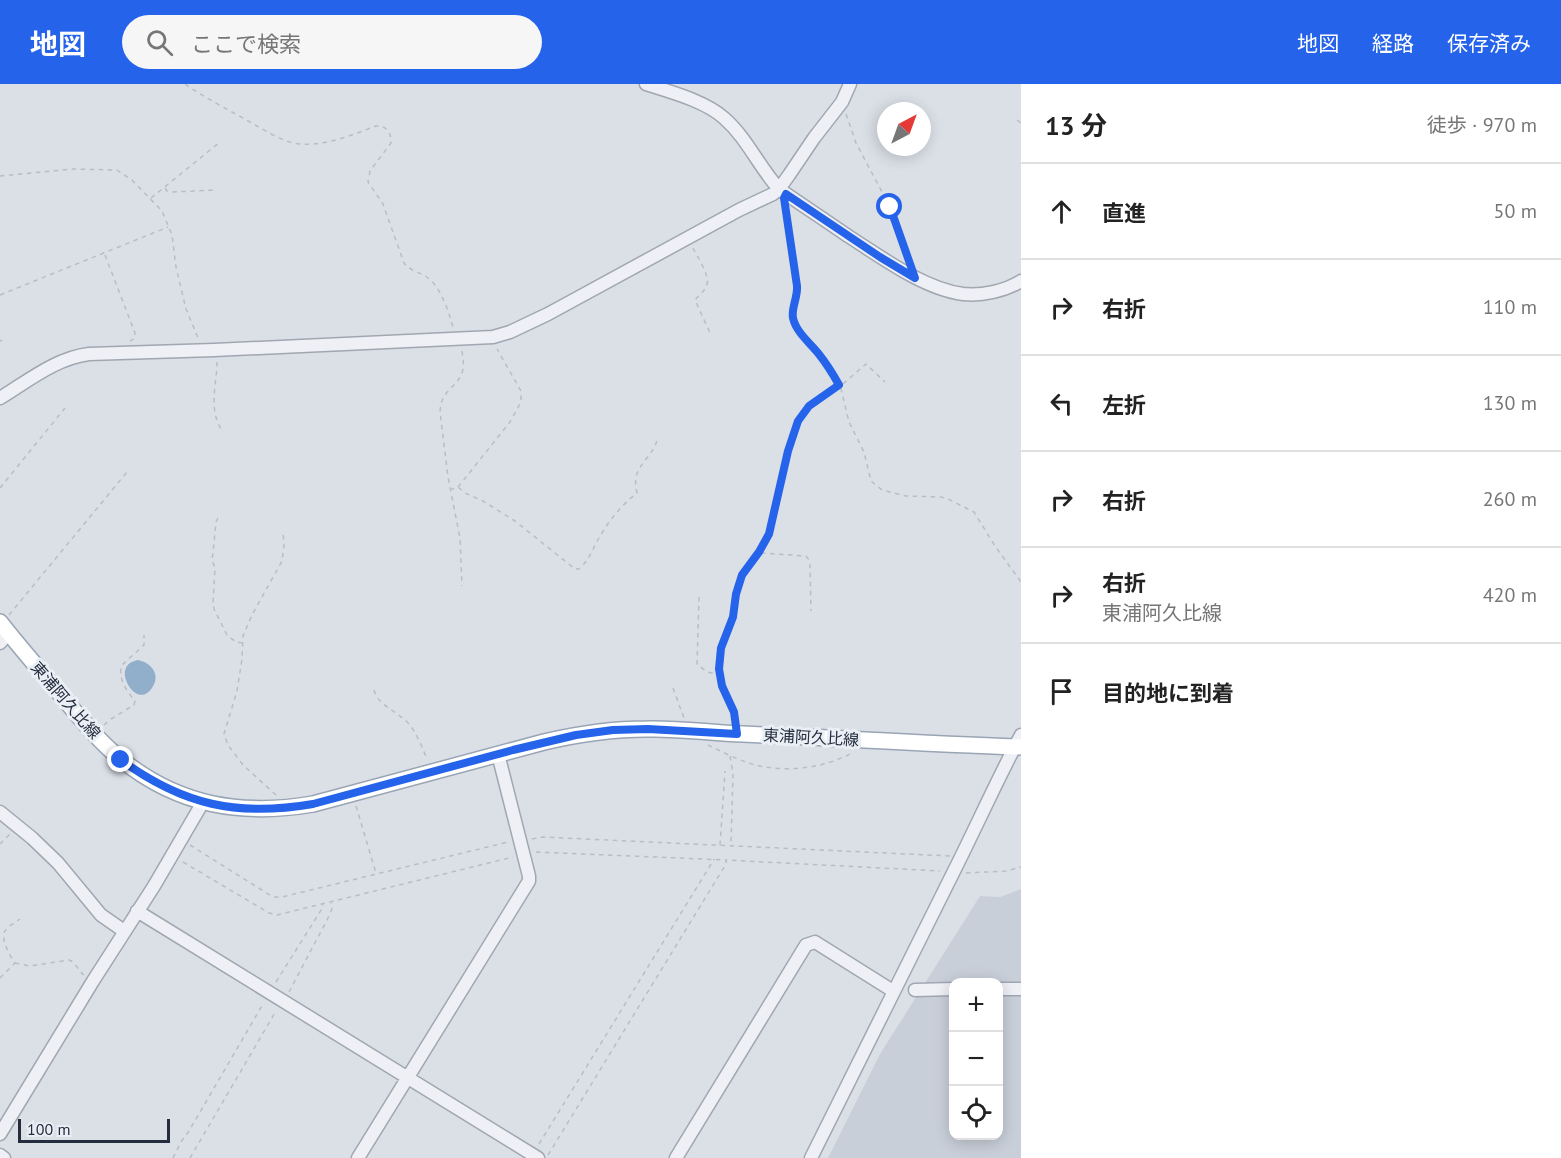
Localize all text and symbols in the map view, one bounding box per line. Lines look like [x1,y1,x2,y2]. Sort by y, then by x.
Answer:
search box [122,15,542,69]
text: 地図 [30,25,86,62]
icon: search [143,26,176,59]
text: ここで検索 [191,30,301,58]
text: 地図 [1297,30,1339,57]
text: 経路 [1372,30,1414,57]
text: 保存済み [1447,30,1531,57]
north arrow [877,102,931,156]
text: 13 分 [1045,109,1107,142]
text: 徒歩 · 970 m [1427,112,1537,138]
route start [876,193,902,219]
icon: ahead [1045,195,1078,228]
text: 50 m [1494,198,1537,224]
text: 直進 [1102,199,1146,227]
icon: right [1045,291,1078,324]
text: 110 m [1483,294,1537,320]
text: 右折 [1102,295,1146,323]
icon: left [1045,387,1078,420]
text: 130 m [1483,390,1537,416]
text: 左折 [1102,391,1146,419]
icon: right [1045,483,1078,516]
text: 260 m [1483,486,1537,512]
text: 右折 [1102,487,1146,515]
text: 右折 [1102,569,1146,597]
icon: right [1045,579,1078,612]
text: 420 m [1483,582,1537,608]
text: 東浦阿久比線 [1102,600,1222,626]
street label: 東浦阿久比線 [27,657,105,743]
icon: arrive [1045,675,1078,708]
text: 目的地に到着 [1102,679,1234,707]
street label: 東浦阿久比線 [763,725,859,749]
route end [107,746,133,772]
map controls [949,978,1003,1140]
button: + [949,978,1003,1032]
button: − [949,1032,1003,1086]
button: locate [949,1086,1003,1140]
scale bar [18,1116,170,1144]
text: 100 m [27,1119,70,1139]

